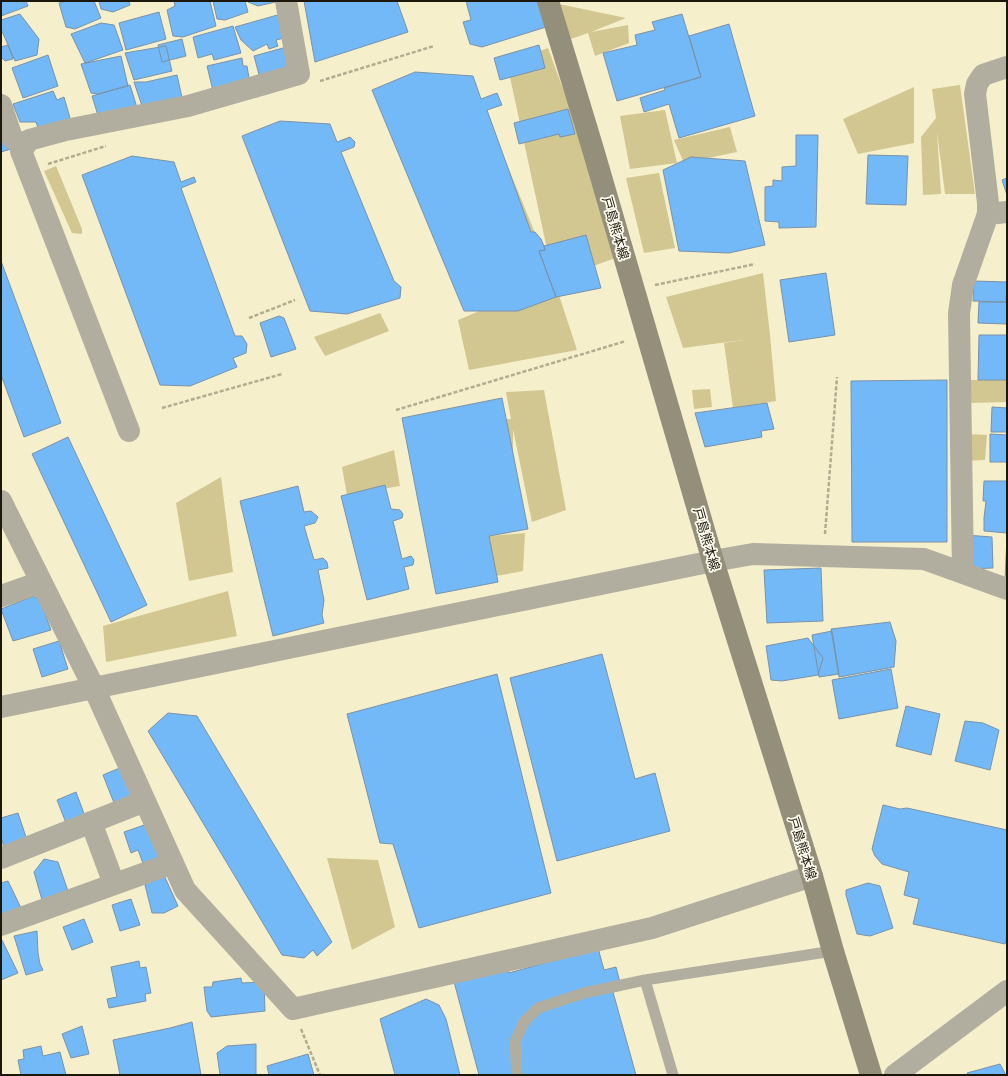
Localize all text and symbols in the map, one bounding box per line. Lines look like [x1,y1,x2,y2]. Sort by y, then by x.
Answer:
street label: 戸島熊本線 [598,195,633,262]
street label: 戸島熊本線 [689,506,724,573]
street label: 戸島熊本線 [785,815,820,882]

